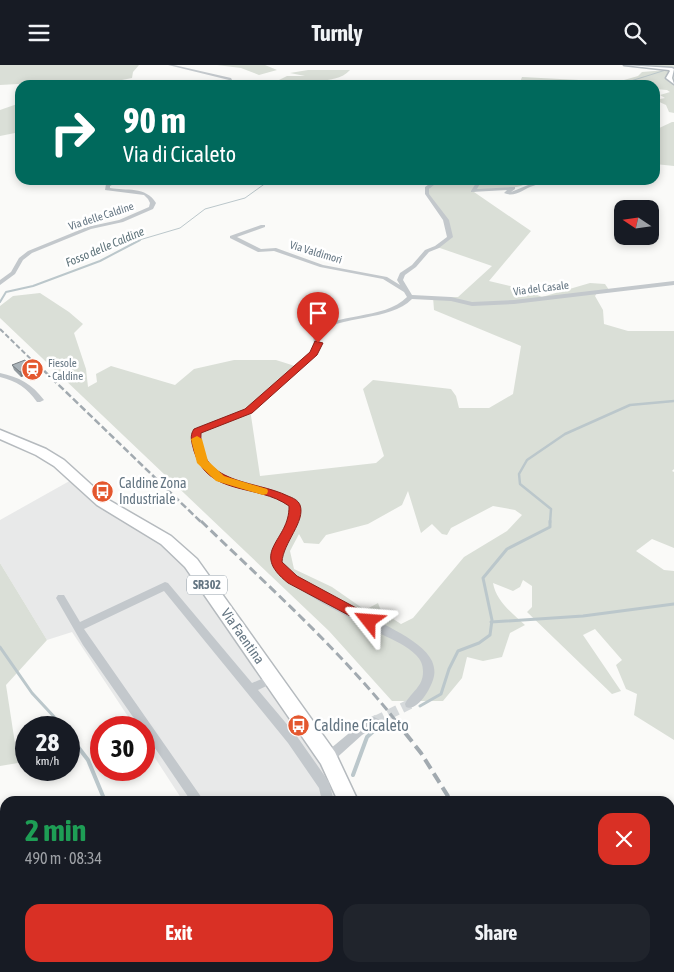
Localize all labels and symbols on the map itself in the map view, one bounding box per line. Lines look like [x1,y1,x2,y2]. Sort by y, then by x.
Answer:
street label: Via delle Caldine [67,200,135,232]
north arrow [614,200,659,245]
water label: Fosso delle Caldine [64,224,147,270]
street label: Via Valdimori [288,238,344,266]
street label: Via del Casale [512,279,570,297]
pin [297,292,339,343]
station icon: Fiesole - Caldine [20,357,44,381]
place label: Fiesole - Caldine [48,357,83,382]
place label: Caldine Zona Industriale [119,475,186,507]
bus stop icon: Caldine Zona Industriale [91,479,115,503]
road number: SR302 [187,575,227,595]
position arrow [342,594,394,646]
street label: Via Faentina [218,605,268,667]
bus stop icon: Caldine Cicaleto [286,713,310,737]
speed limit sign: 30 [90,716,155,781]
place label: Caldine Cicaleto [314,716,409,734]

